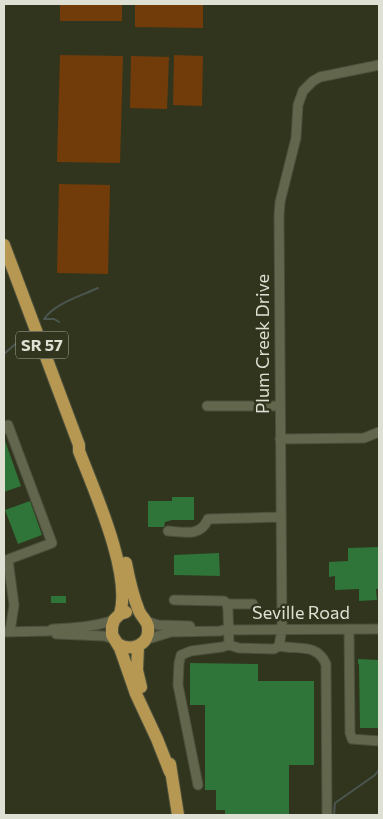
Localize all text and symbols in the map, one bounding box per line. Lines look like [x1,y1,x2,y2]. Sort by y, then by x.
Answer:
street label: Plum Creek Drive [251,274,273,414]
road number: SR 57 [16,332,68,358]
street label: Seville Road [252,601,350,623]

